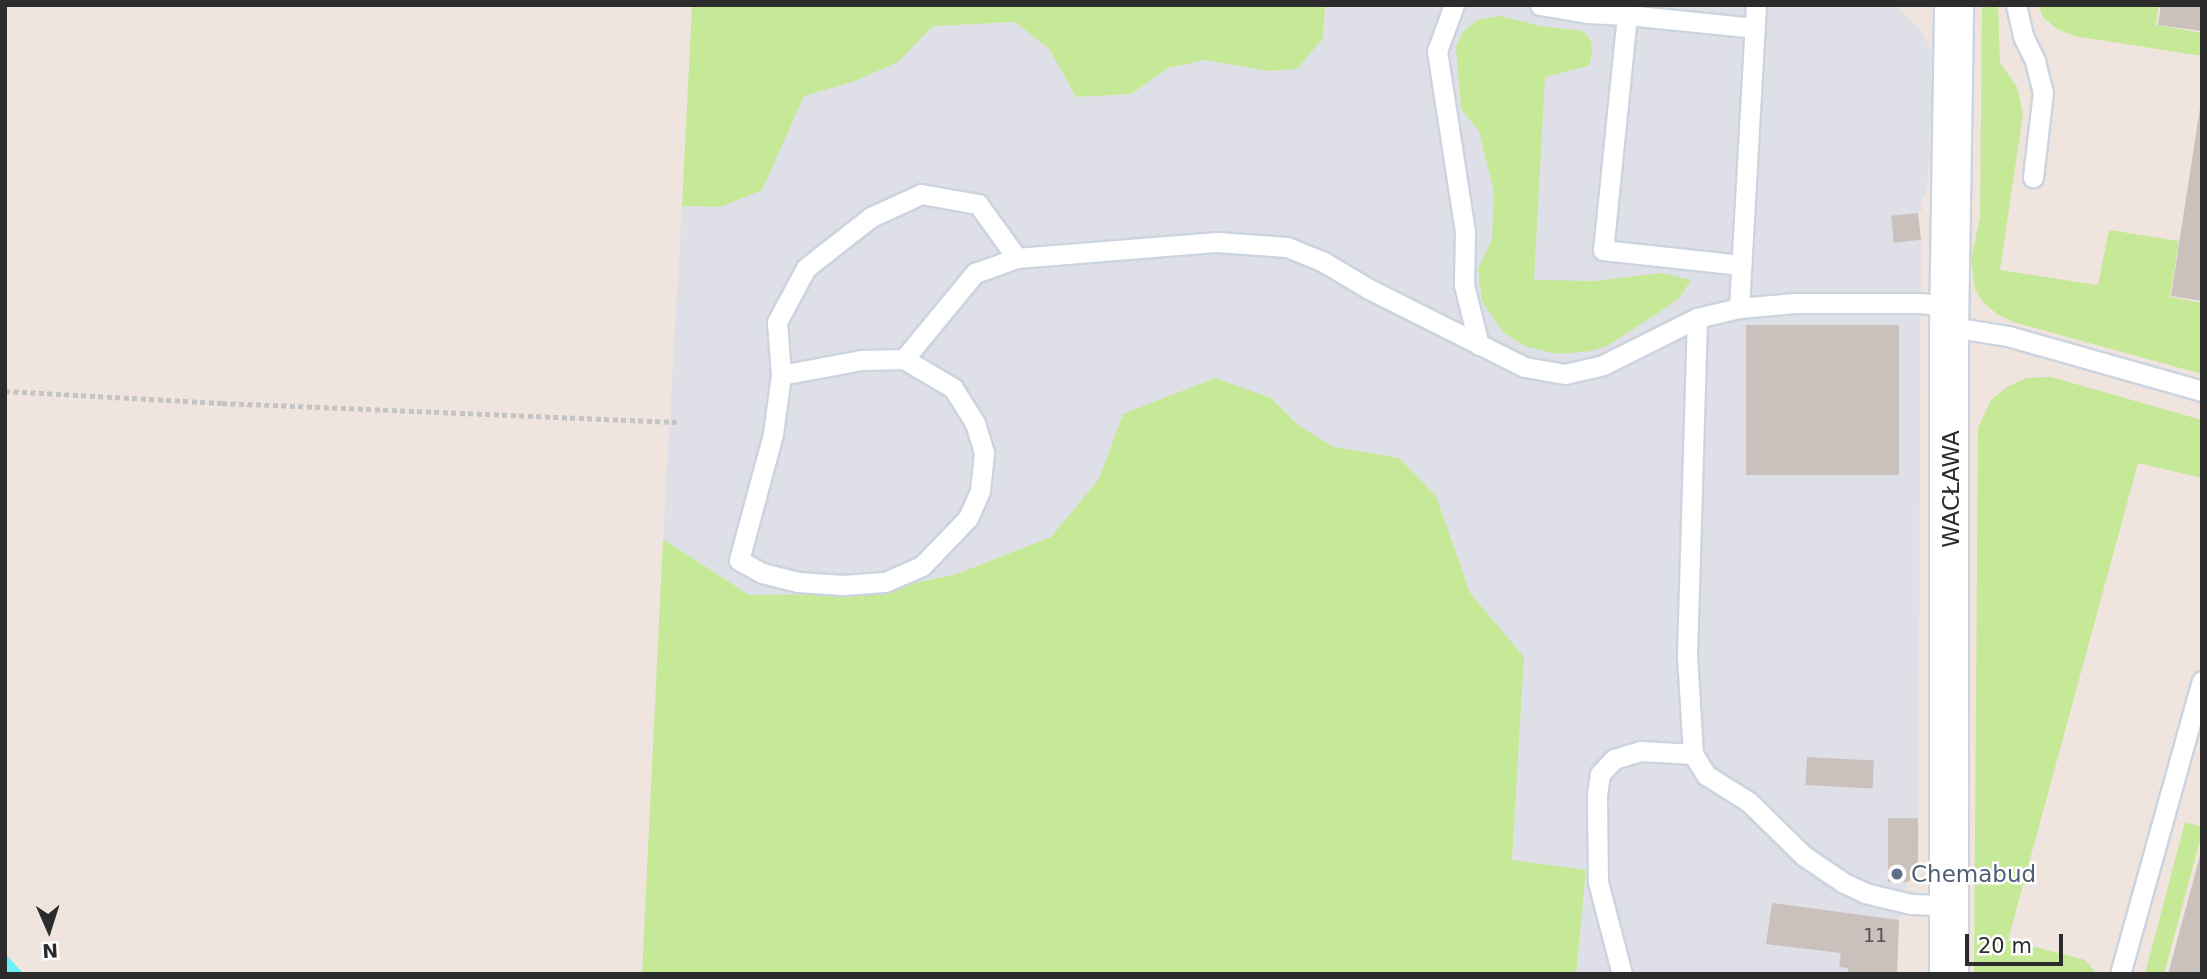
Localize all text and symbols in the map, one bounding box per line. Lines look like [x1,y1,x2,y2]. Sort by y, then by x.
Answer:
street label: WACŁAWA [1937,430,1965,548]
place label: Chemabud [1911,860,2036,888]
marker: Chemabud [1889,866,1905,882]
north arrow [14,895,84,965]
scale bar [1969,920,2067,964]
house number: 11 [1863,925,1887,947]
text: 20 m [1978,934,2032,958]
text: N [42,940,59,962]

